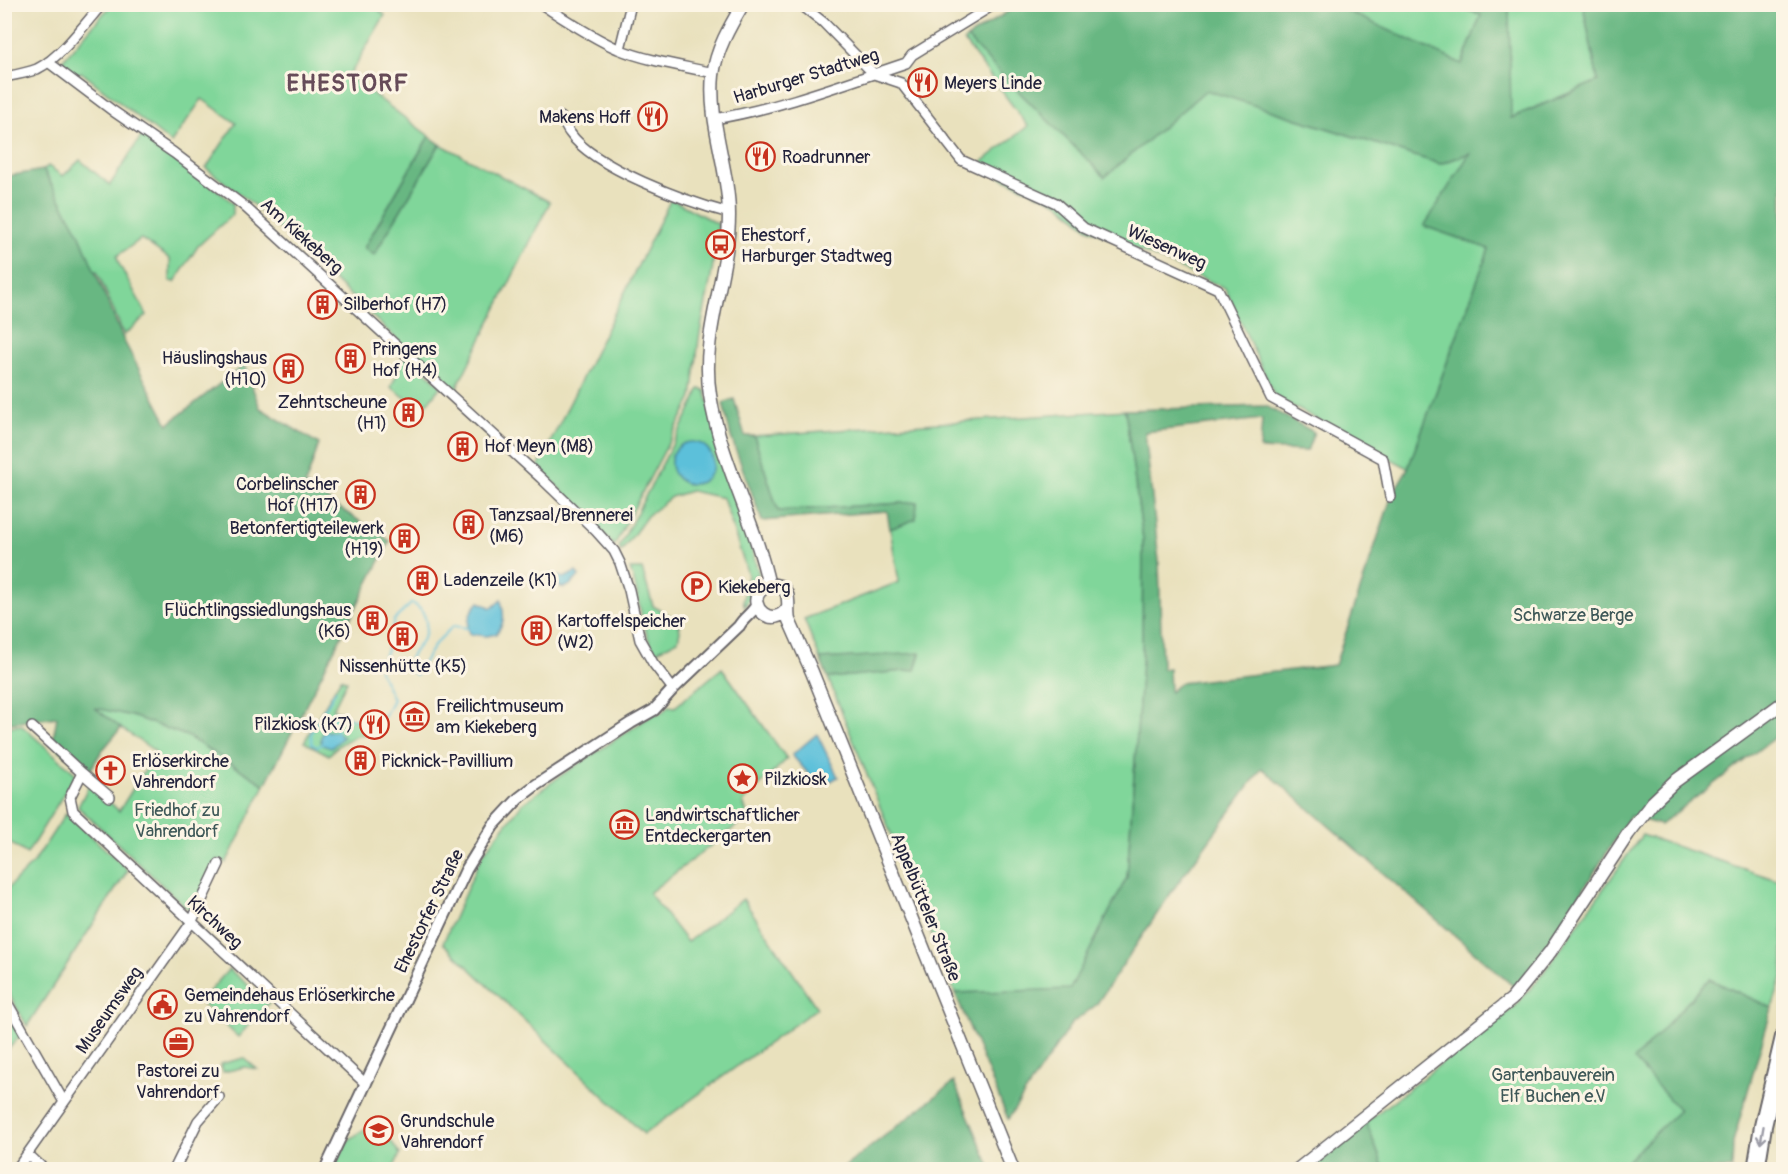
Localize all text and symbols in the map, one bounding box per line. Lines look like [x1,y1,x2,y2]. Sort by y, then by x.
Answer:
street label: Harburger Stadtweg [731,43,882,110]
restaurant icon: Meyers Linde [907,67,939,99]
district label: EHESTORF [286,69,410,98]
place label: Meyers Linde [944,72,1042,95]
restaurant icon: Makens Hoff [636,101,668,133]
place label: Makens Hoff [539,106,631,129]
restaurant icon: Roadrunner [745,141,777,173]
place label: Roadrunner [782,146,871,169]
street label: Am Kiekeberg [255,193,348,280]
street label: Wiesenweg [1124,220,1210,275]
place label: Ehestorf, Harburger Stadtweg [741,224,892,268]
bus stop icon: Ehestorf, Harburger Stadtweg [704,229,736,261]
building icon: Silberhof (H7) [306,288,338,320]
place label: Silberhof (H7) [343,293,447,316]
place label: Pringens Hof (H4) [372,338,438,382]
building icon: Pringens Hof (H4) [335,343,367,375]
place label: Häuslingshaus (H10) [162,347,267,391]
building icon: Häuslingshaus (H10) [272,352,304,384]
place label: Zehntscheune (H1) [278,391,387,435]
building icon: Zehntscheune (H1) [392,396,424,428]
building icon: Hof Meyn (M8) [447,430,479,462]
place label: Hof Meyn (M8) [484,435,594,458]
place label: Corbelinscher Hof (H17) [236,473,340,517]
building icon: Corbelinscher Hof (H17) [344,478,376,510]
place label: Tanzsaal/Brennerei (M6) [489,504,633,548]
building icon: Tanzsaal/Brennerei (M6) [452,509,484,541]
place label: Betonfertigteilewerk (H19) [230,517,384,561]
building icon: Betonfertigteilewerk (H19) [389,522,421,554]
building icon: Ladenzeile (K1) [406,564,438,596]
place label: Ladenzeile (K1) [443,569,558,592]
parking icon: Kiekeberg [681,571,713,603]
place label: Kiekeberg [718,576,791,599]
place label: Flüchtlingssiedlungshaus (K6) [164,599,351,643]
building icon: Flüchtlingssiedlungshaus (K6) [356,604,388,636]
park label: Schwarze Berge [1513,604,1633,627]
place label: Kartoffelspeicher (W2) [557,610,687,654]
building icon: Kartoffelspeicher (W2) [520,615,552,647]
building icon: Nissenhütte (K5) [387,621,419,653]
place label: Nissenhütte (K5) [339,655,467,678]
place label: Freilichtmuseum am Kiekeberg [436,695,564,739]
museum icon: Freilichtmuseum am Kiekeberg [399,700,431,732]
restaurant icon: Pilzkiosk (K7) [358,708,390,740]
place label: Pilzkiosk (K7) [254,713,353,736]
building icon: Picknick-Pavillium [344,745,376,777]
place label: Erlöserkirche Vahrendorf [132,750,229,794]
place label: Picknick-Pavillium [381,750,513,773]
church icon: Erlöserkirche Vahrendorf [95,755,127,787]
place icon: Pilzkiosk [727,763,759,795]
place label: Pilzkiosk [764,768,827,791]
park label: Friedhof zu Vahrendorf [134,799,220,843]
place label: Landwirtschaftlicher Entdeckergarten [645,804,801,848]
museum icon: Landwirtschaftlicher Entdeckergarten [608,809,640,841]
street label: Appelbütteler Straße [885,830,966,985]
street label: Ehestorfer Straße [390,846,469,977]
street label: Kirchweg [182,891,247,954]
street label: Museumsweg [71,962,148,1058]
place label: Gemeindehaus Erlöserkirche zu Vahrendorf [184,984,395,1028]
public building icon: Gemeindehaus Erlöserkirche zu Vahrendorf [147,989,179,1021]
office icon: Pastorei zu Vahrendorf [162,1026,194,1058]
place label: Pastorei zu Vahrendorf [136,1060,221,1104]
park label: Gartenbauverein Elf Buchen e.V [1491,1064,1615,1108]
place label: Grundschule Vahrendorf [400,1110,494,1154]
school or university icon: Grundschule Vahrendorf [363,1115,395,1147]
one-way arrow [1756,1125,1767,1145]

